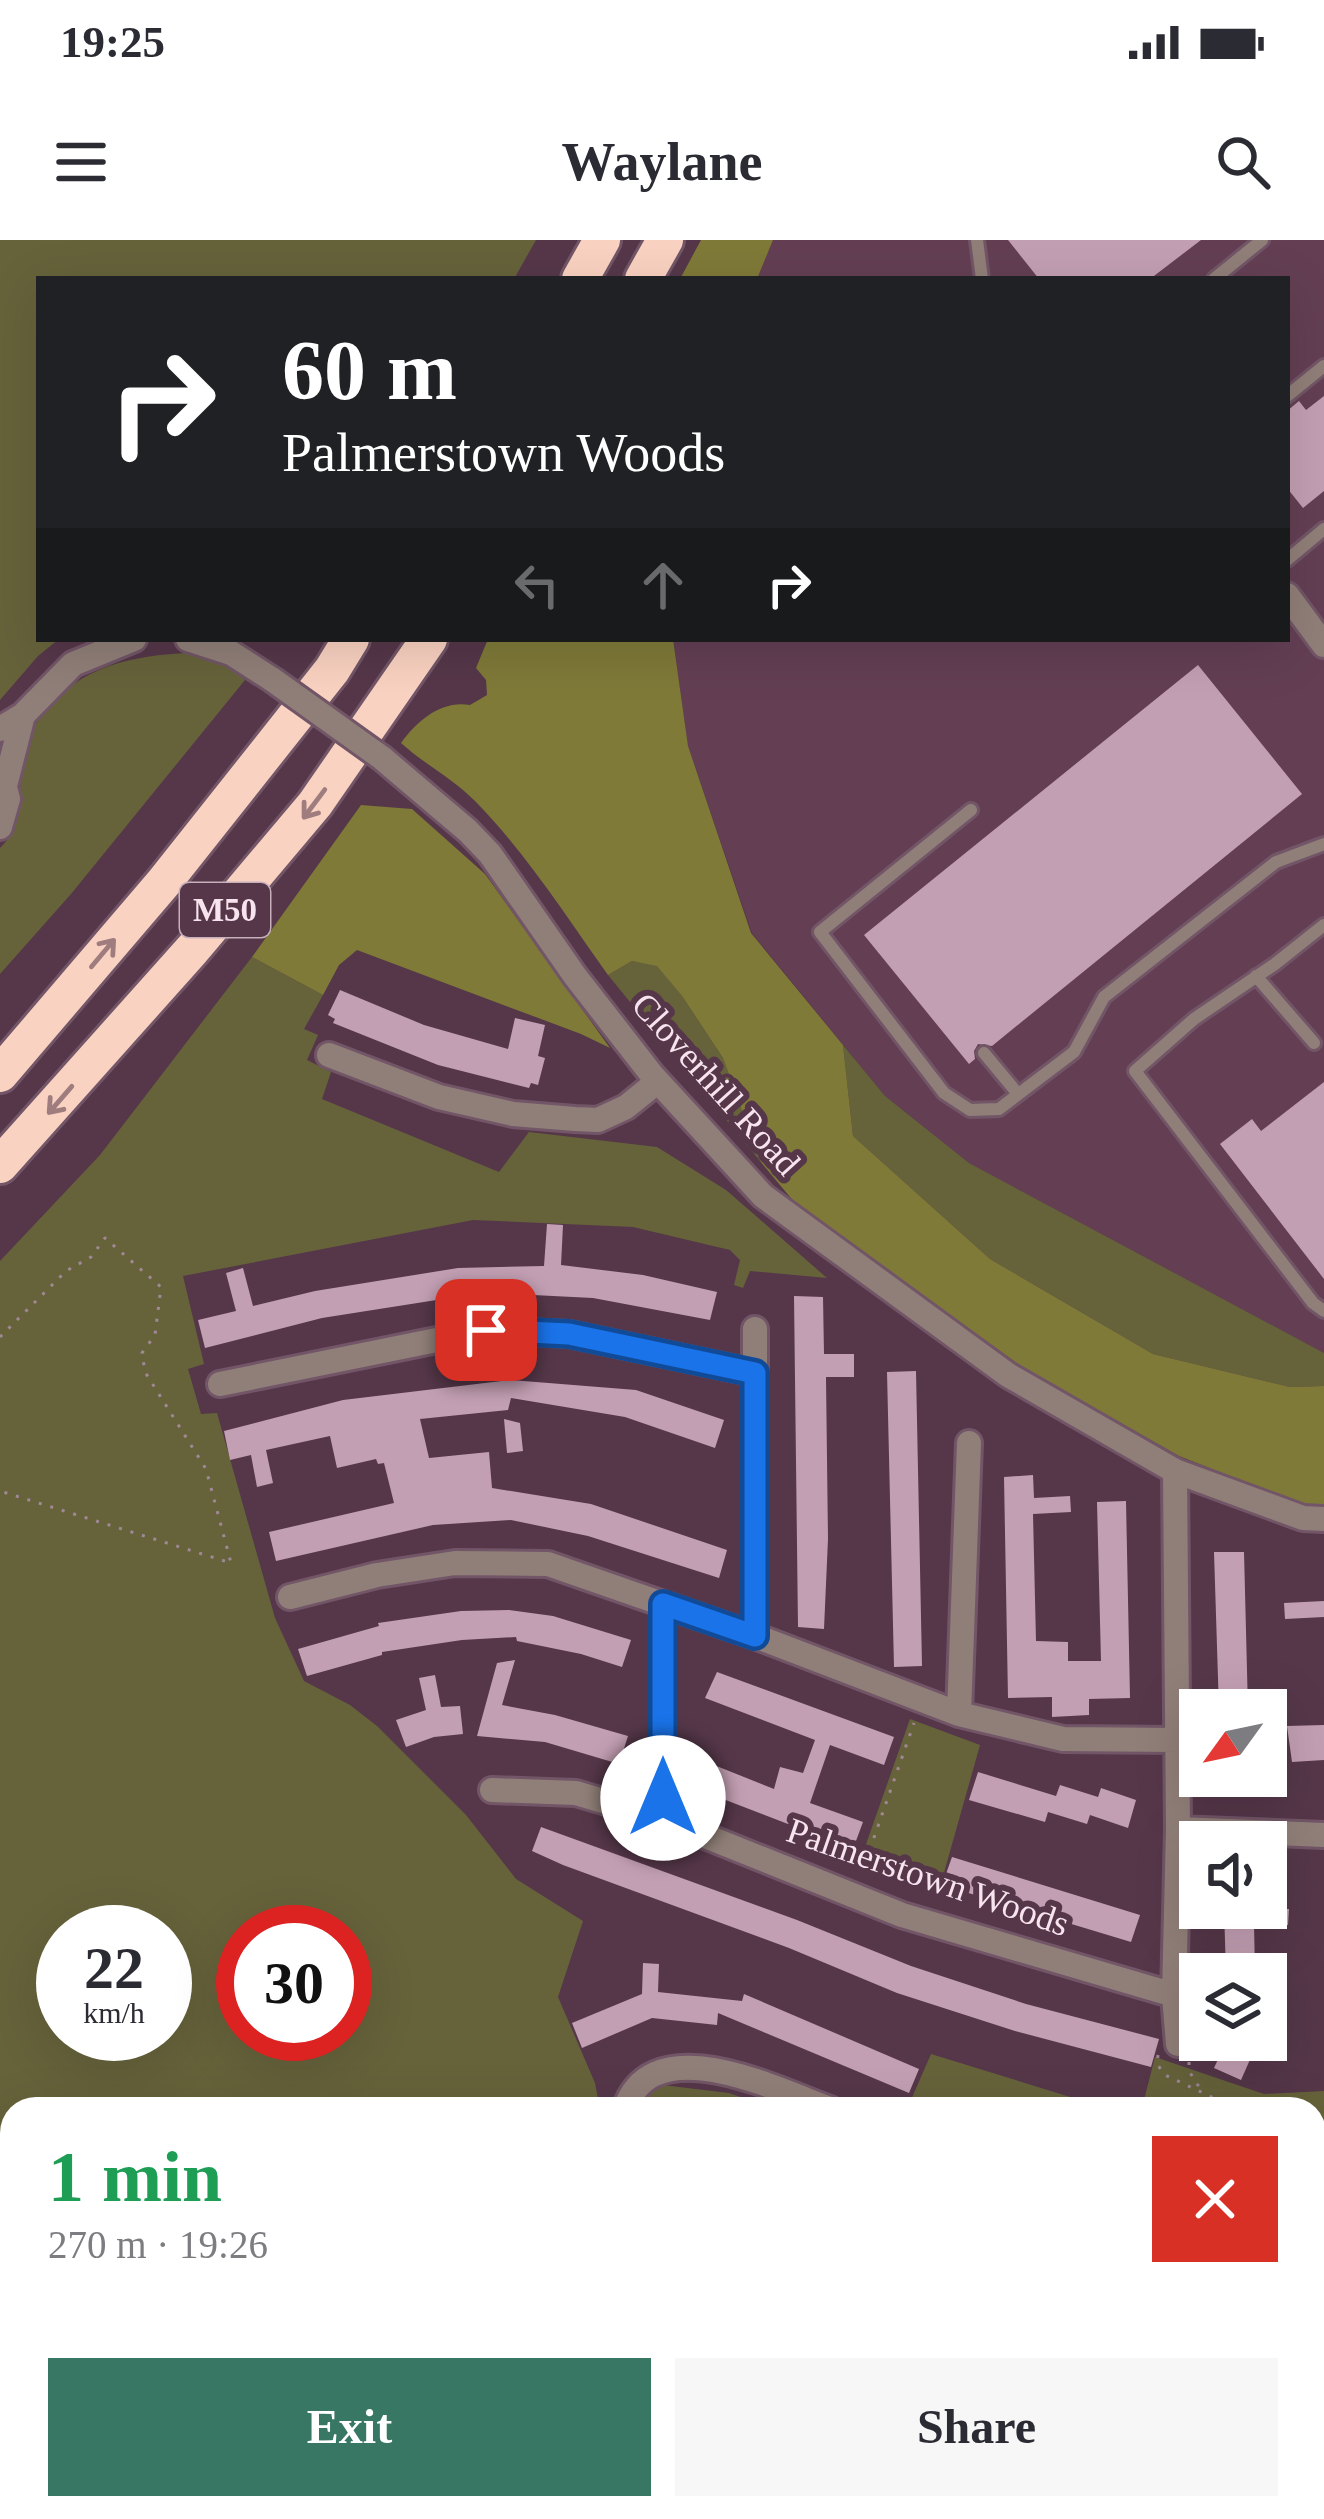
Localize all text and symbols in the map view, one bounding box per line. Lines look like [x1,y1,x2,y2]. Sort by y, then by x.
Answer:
text: 19:25 [60,17,165,67]
icon: menu [48,129,114,195]
icon: search [1210,129,1276,195]
text: Waylane [561,132,763,192]
icon: right [84,324,240,480]
text: 60 m [282,324,457,417]
text: Palmerstown Woods [282,423,725,483]
icon: left [504,552,570,618]
icon: ahead [630,552,696,618]
icon: right [756,552,822,618]
one-way arrow [302,787,328,819]
road number: M50 [180,883,270,937]
one-way arrow [89,938,117,969]
street label: Cloverhill Road [624,985,808,1183]
one-way arrow [47,1084,74,1114]
pin [435,1279,537,1381]
icon: arrive [453,1297,519,1363]
north arrow [1179,1689,1287,1797]
map controls [1179,1689,1287,2061]
position arrow [600,1735,726,1861]
street label: Palmerstown Woods [782,1810,1074,1944]
button: sound [1179,1821,1287,1929]
speed limit sign: 30 [216,1905,372,2061]
text: 22 [84,1935,144,2001]
button: layers [1179,1953,1287,2061]
text: km/h [83,1996,145,2029]
button: close [1152,2136,1278,2262]
text: 1 min [48,2137,222,2217]
text: 270 m · 19:26 [48,2223,268,2266]
button: Exit [48,2358,651,2496]
button: Share [675,2358,1278,2496]

